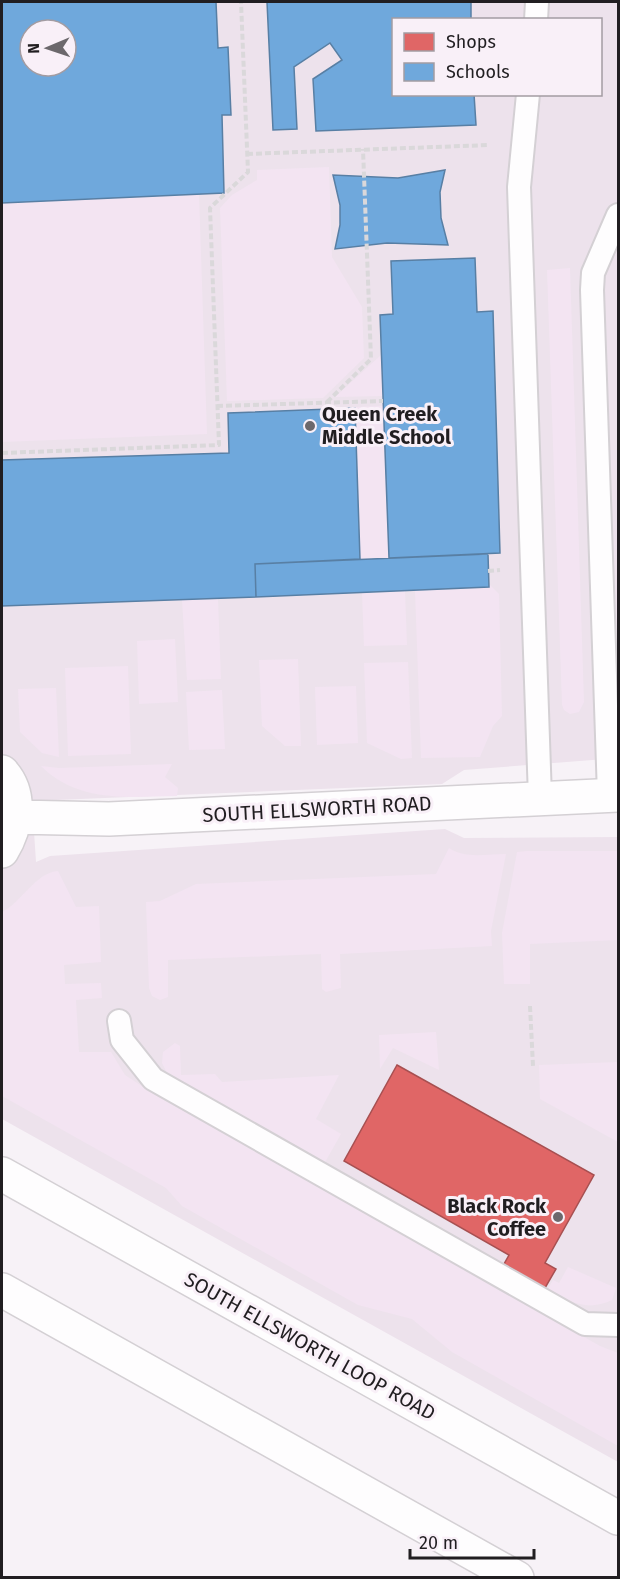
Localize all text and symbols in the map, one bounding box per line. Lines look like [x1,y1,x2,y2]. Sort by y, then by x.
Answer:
north arrow [18,18,78,78]
legend [392,18,602,96]
text: Shops [446,31,496,53]
text: N [24,43,43,54]
text: Schools [446,61,510,83]
place label: Queen Creek Middle School [322,402,451,449]
marker: Queen Creek Middle School [303,419,317,433]
street label: SOUTH ELLSWORTH ROAD [202,791,432,827]
place label: Black Rock Coffee [447,1194,547,1241]
marker: Black Rock Coffee [551,1210,565,1224]
street label: SOUTH ELLSWORTH LOOP ROAD [180,1267,440,1425]
scale bar [410,1522,534,1560]
text: 20 m [419,1532,458,1554]

